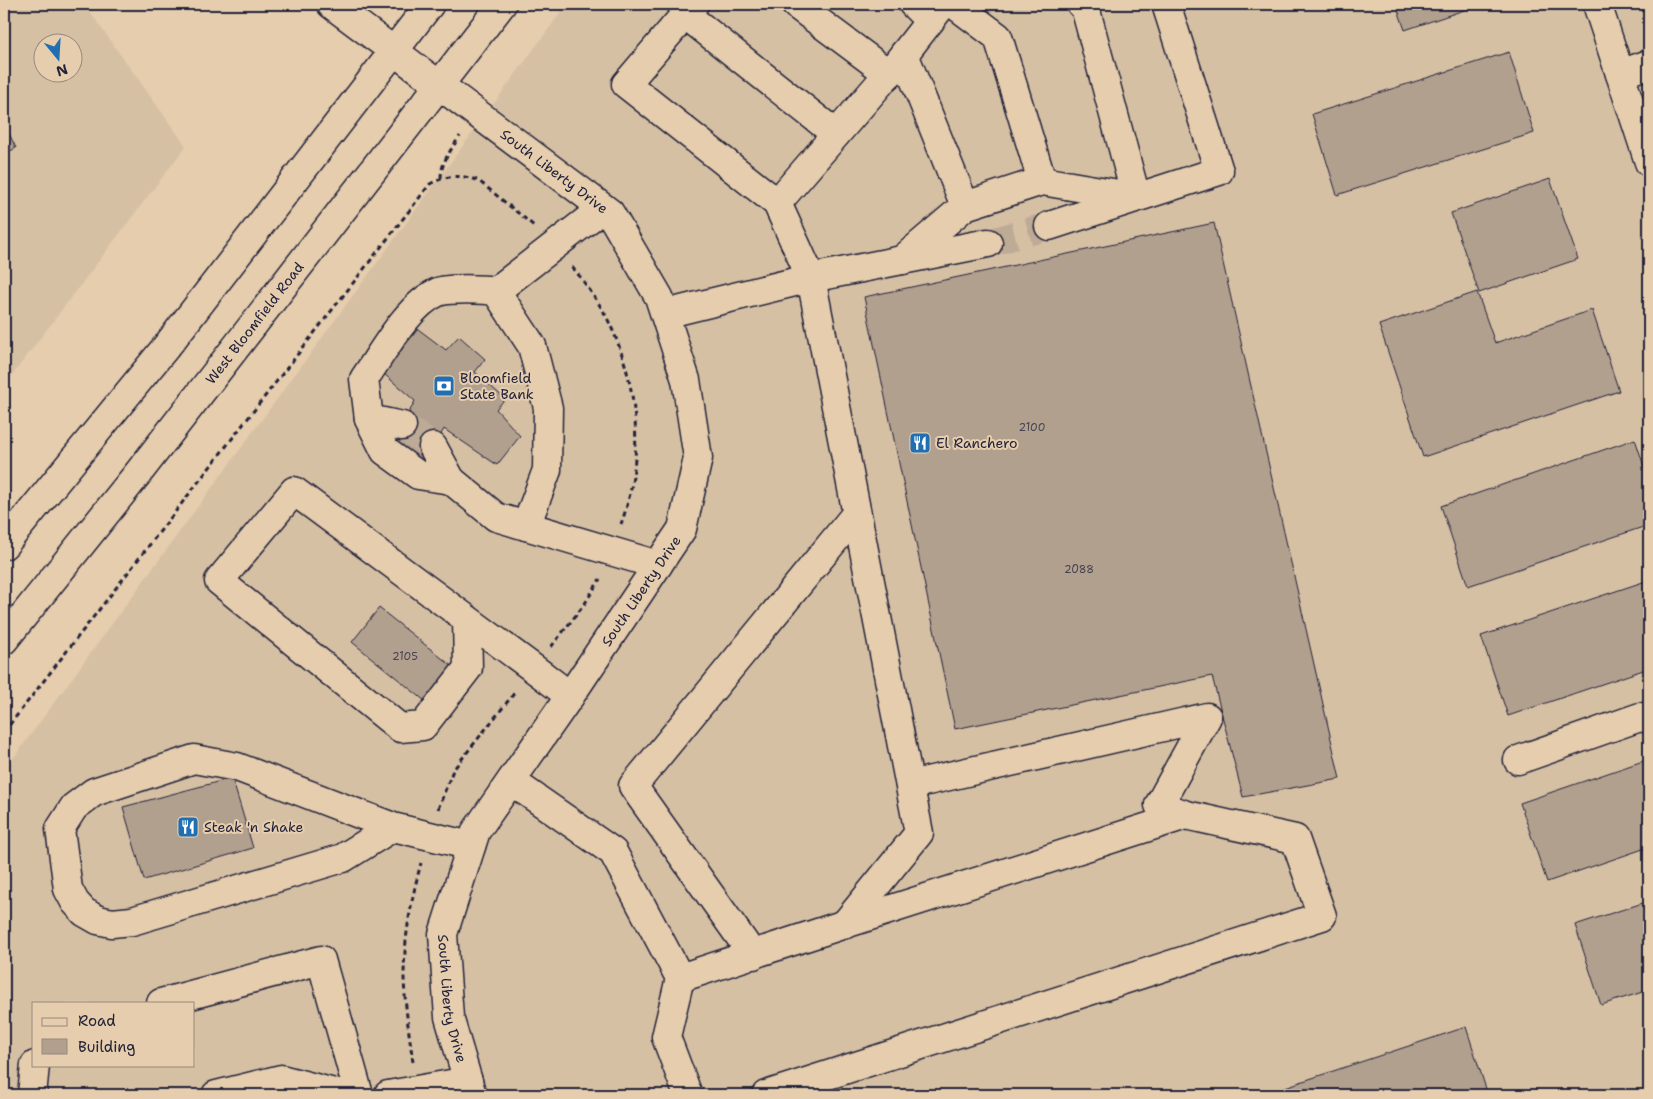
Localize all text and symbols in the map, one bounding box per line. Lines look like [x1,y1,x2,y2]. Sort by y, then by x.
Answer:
north arrow [32,32,82,82]
text: N [54,60,70,81]
street label: South Liberty Drive [497,125,612,217]
street label: West Bloomfield Road [202,258,308,388]
place label: Bloomfield State Bank [460,369,534,403]
bank icon: Bloomfield State Bank [432,374,456,398]
house number: 2100 [1019,420,1045,435]
restaurant icon: El Ranchero [908,431,932,455]
place label: El Ranchero [936,434,1018,452]
street label: South Liberty Drive [597,532,685,650]
house number: 2088 [1064,562,1094,577]
house number: 2105 [392,649,418,664]
restaurant icon: Steak 'n Shake [176,815,200,839]
place label: Steak 'n Shake [204,818,304,836]
street label: South Liberty Drive [434,934,471,1065]
legend [32,1002,195,1066]
text: Road [78,1011,116,1031]
text: Building [78,1037,135,1057]

